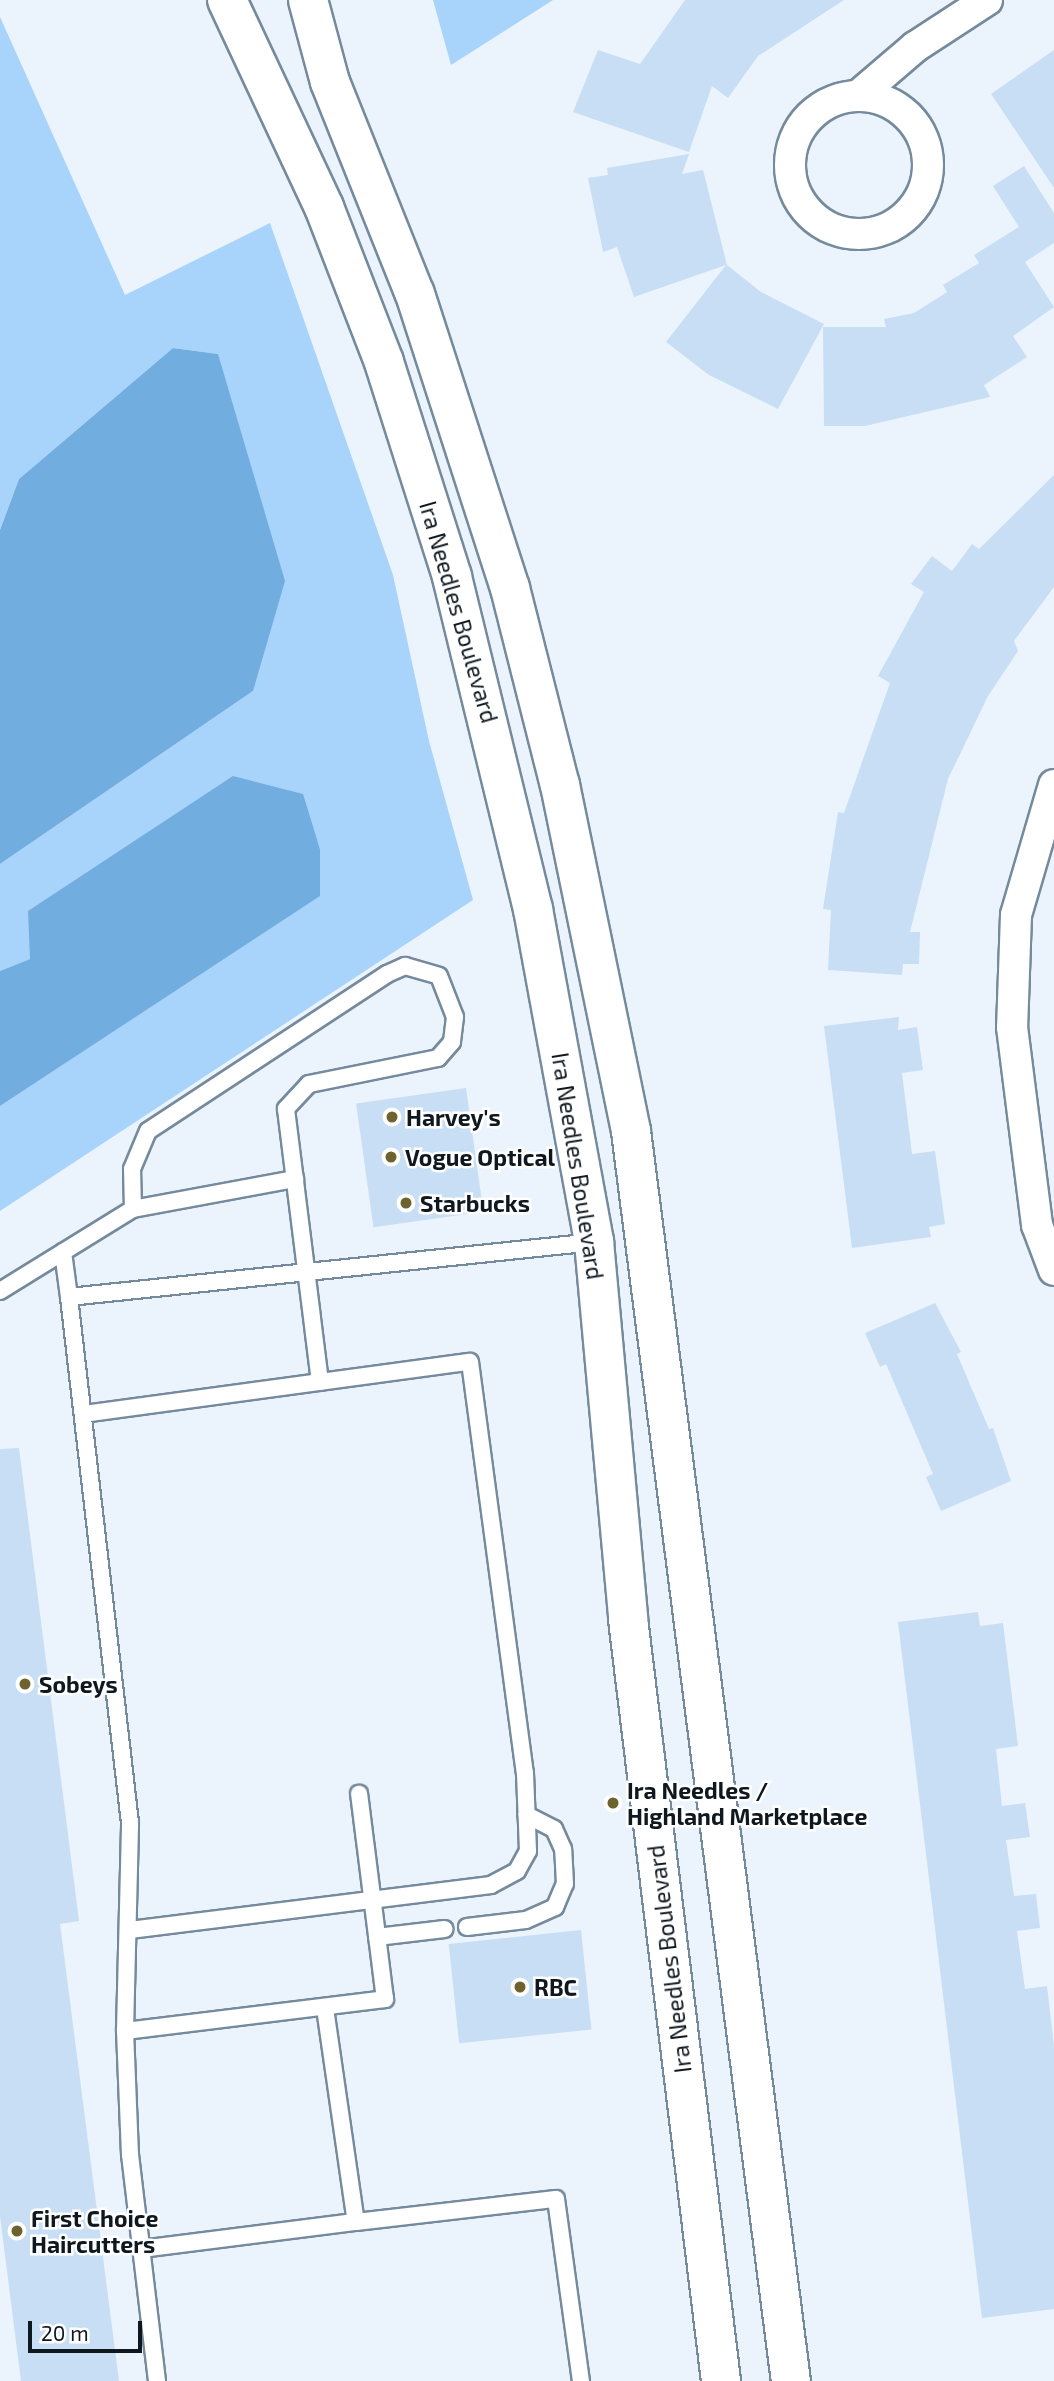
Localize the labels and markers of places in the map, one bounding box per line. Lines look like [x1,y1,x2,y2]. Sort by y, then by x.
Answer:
place label: Harvey's [406,1103,501,1131]
marker: Harvey's [384,1109,400,1125]
place label: Vogue Optical [405,1143,555,1171]
marker: Vogue Optical [383,1149,399,1165]
place label: Starbucks [420,1189,530,1217]
marker: Starbucks [398,1195,414,1211]
place label: Sobeys [39,1670,118,1698]
marker: Sobeys [17,1676,33,1692]
place label: Ira Needles / Highland Marketplace [627,1776,867,1830]
marker: Ira Needles / Highland Marketplace [605,1795,621,1811]
place label: RBC [534,1973,577,2001]
marker: RBC [512,1979,528,1995]
place label: First Choice Haircutters [31,2204,158,2258]
marker: First Choice Haircutters [9,2223,25,2239]

